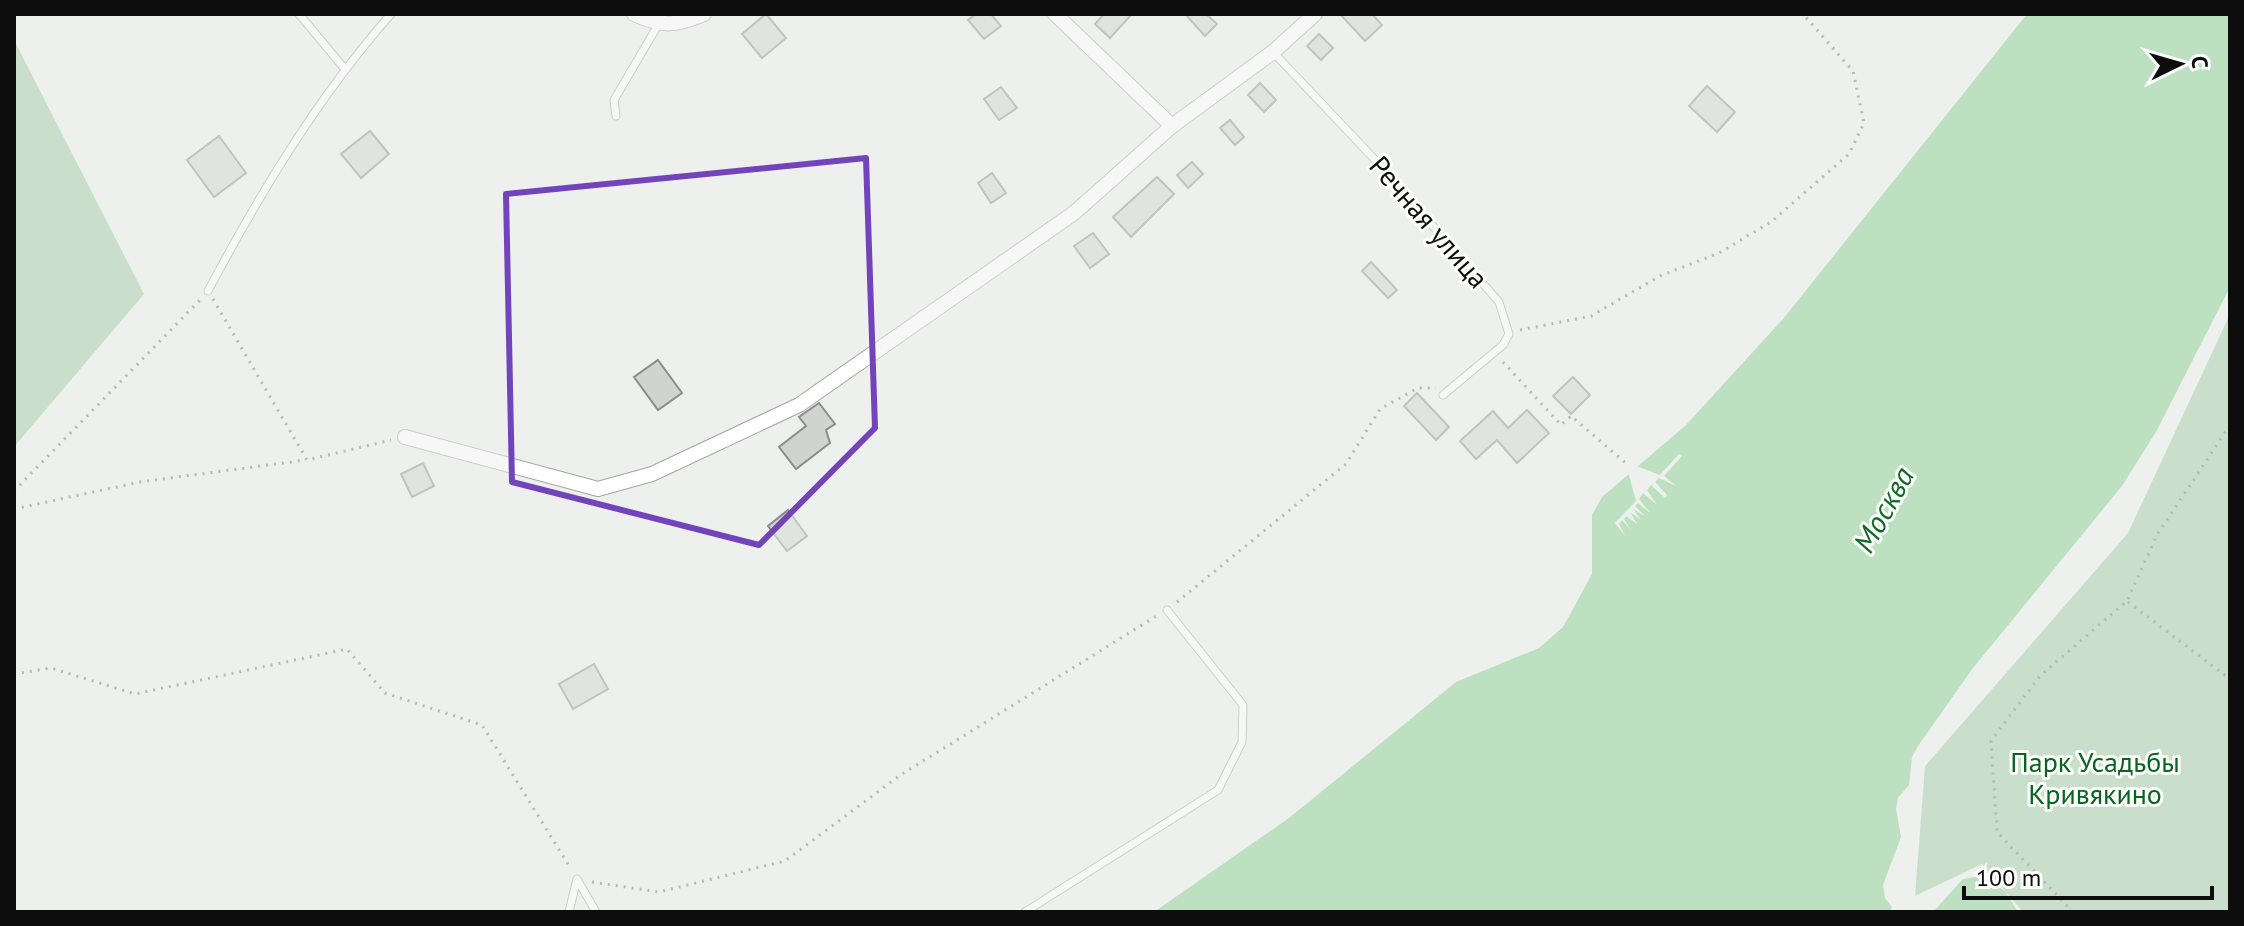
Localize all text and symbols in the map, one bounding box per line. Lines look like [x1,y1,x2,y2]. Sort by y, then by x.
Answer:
north arrow [2140,24,2220,104]
text: С [2185,55,2214,70]
street label: Речная улица [1362,148,1497,296]
water label: Москва [1843,459,1922,559]
park label: Парк Усадьбы Кривякино [2010,743,2180,812]
scale bar [1964,850,2212,900]
text: 100 m [1976,862,2041,893]

